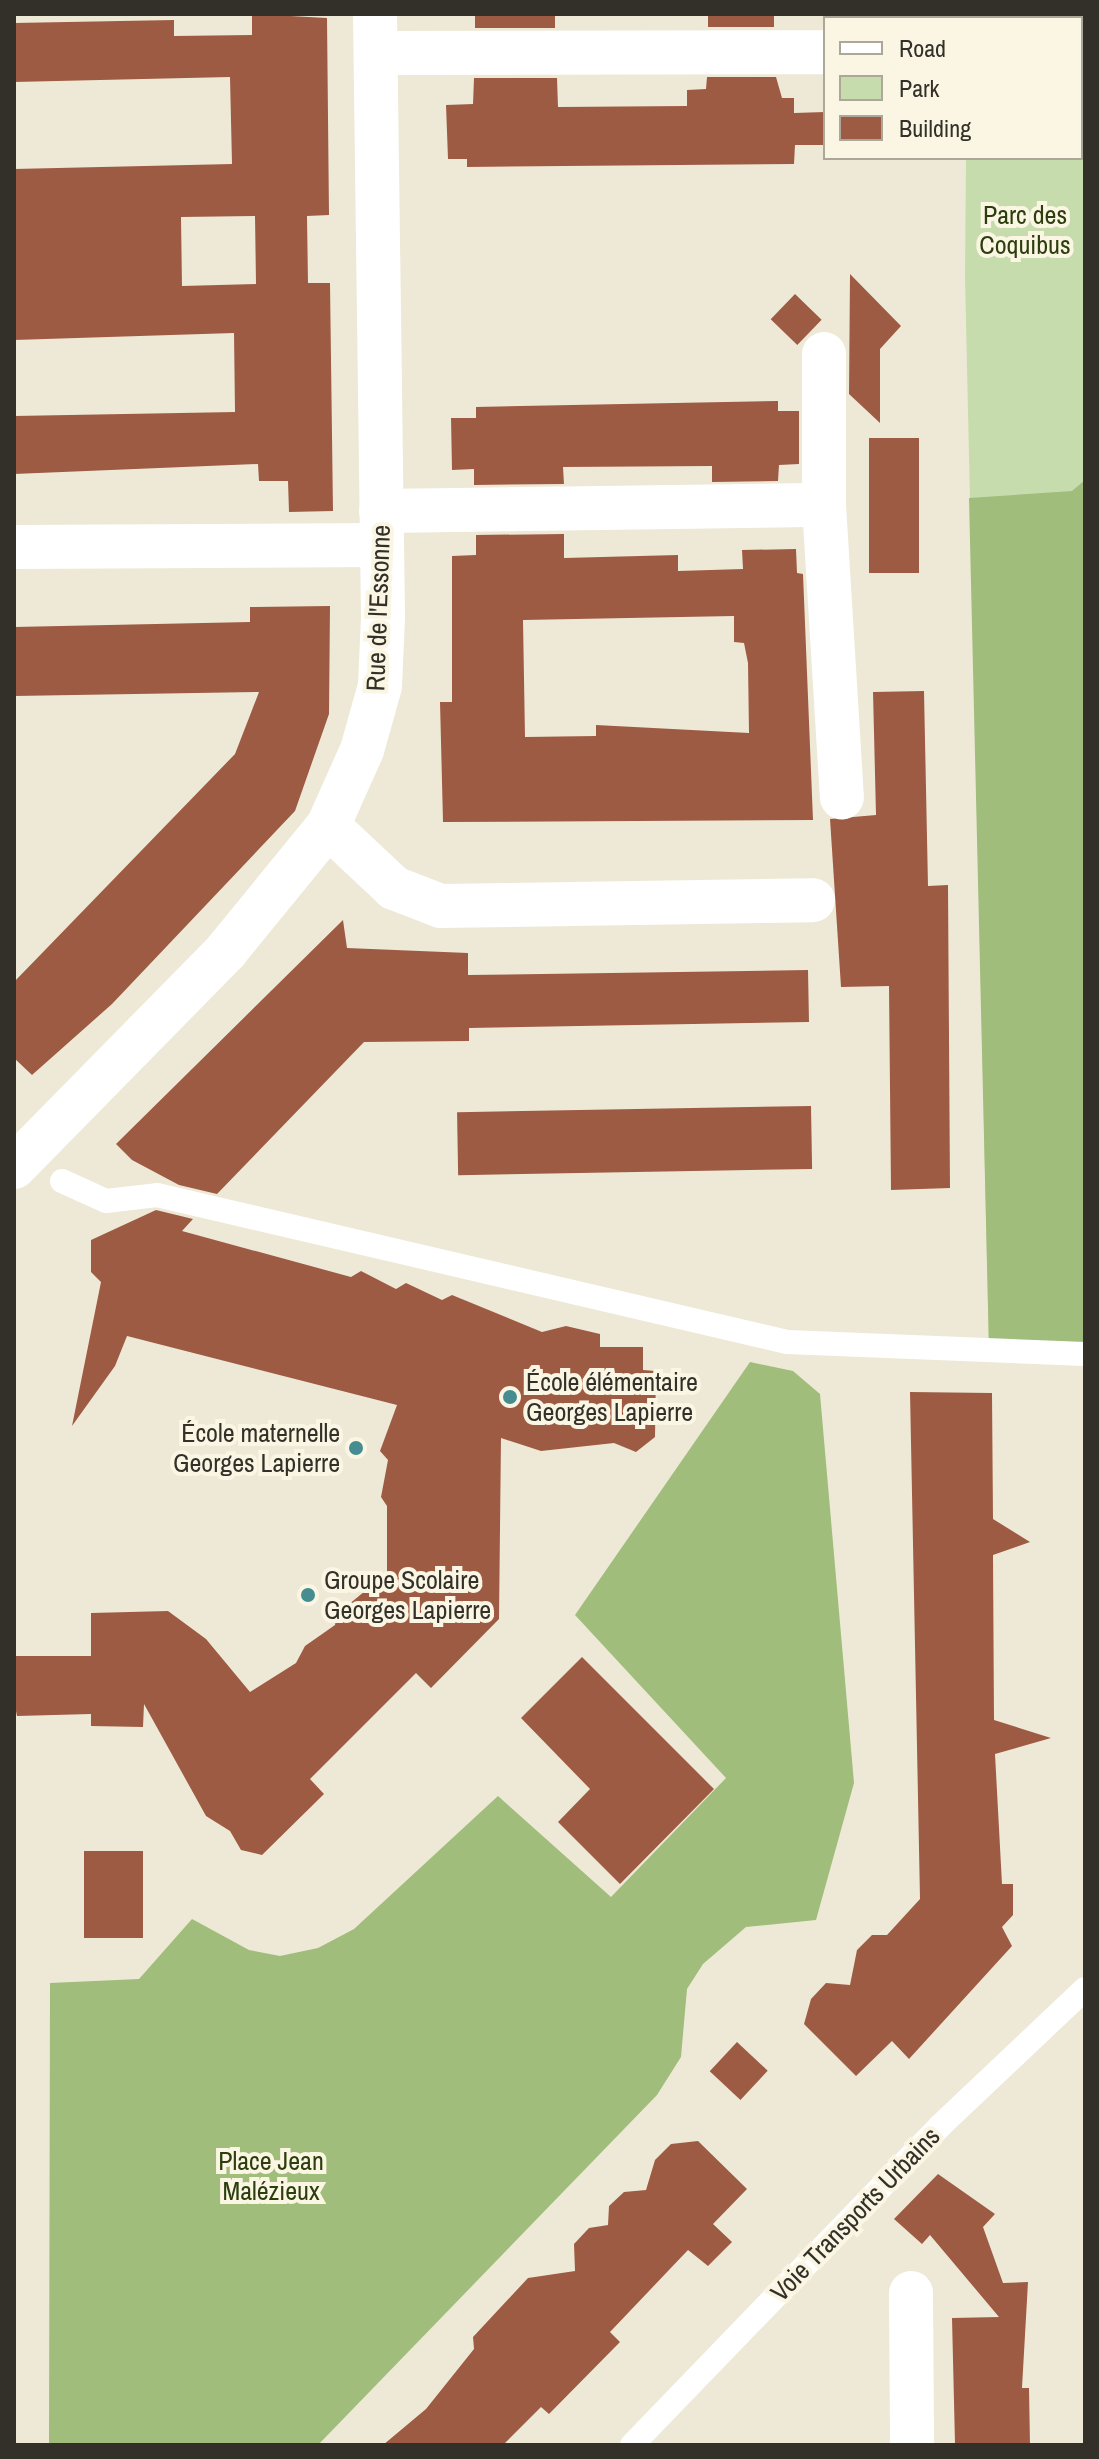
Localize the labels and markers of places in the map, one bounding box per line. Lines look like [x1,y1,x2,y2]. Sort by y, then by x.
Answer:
place label: École élémentaire Georges Lapierre [526,1366,698,1428]
marker: École élémentaire Georges Lapierre [501,1388,519,1406]
place label: École maternelle Georges Lapierre [173,1417,340,1478]
marker: École maternelle Georges Lapierre [347,1439,365,1457]
place label: Groupe Scolaire Georges Lapierre [324,1564,491,1626]
marker: Groupe Scolaire Georges Lapierre [299,1586,317,1604]

